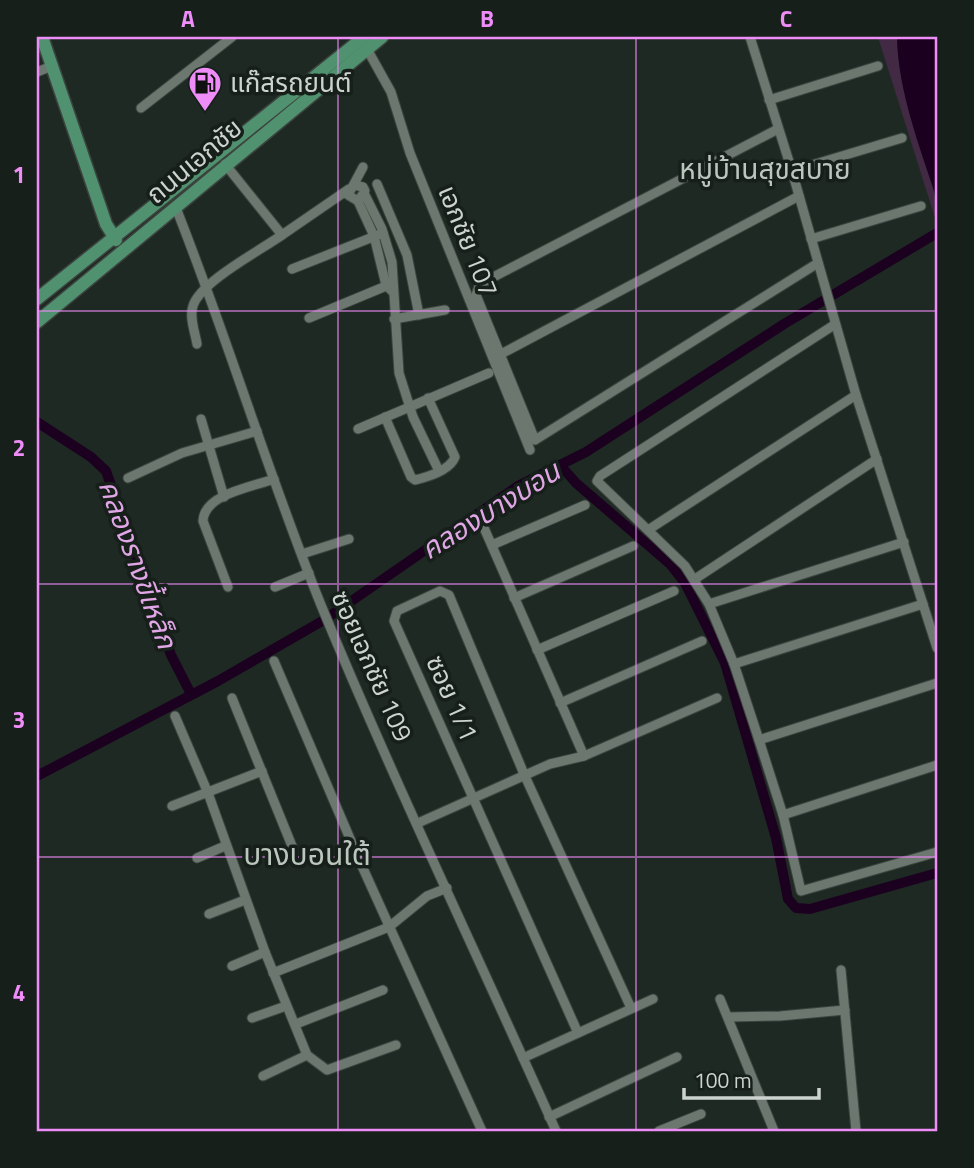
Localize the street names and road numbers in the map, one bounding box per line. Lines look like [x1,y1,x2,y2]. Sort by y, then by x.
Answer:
street label: ถนนเอกชัย [137,109,250,213]
street label: เอกชัย 107 [428,179,508,302]
street label: ซอยเอกชัย 109 [322,584,423,748]
street label: ซอย 1/1 [416,649,489,747]

